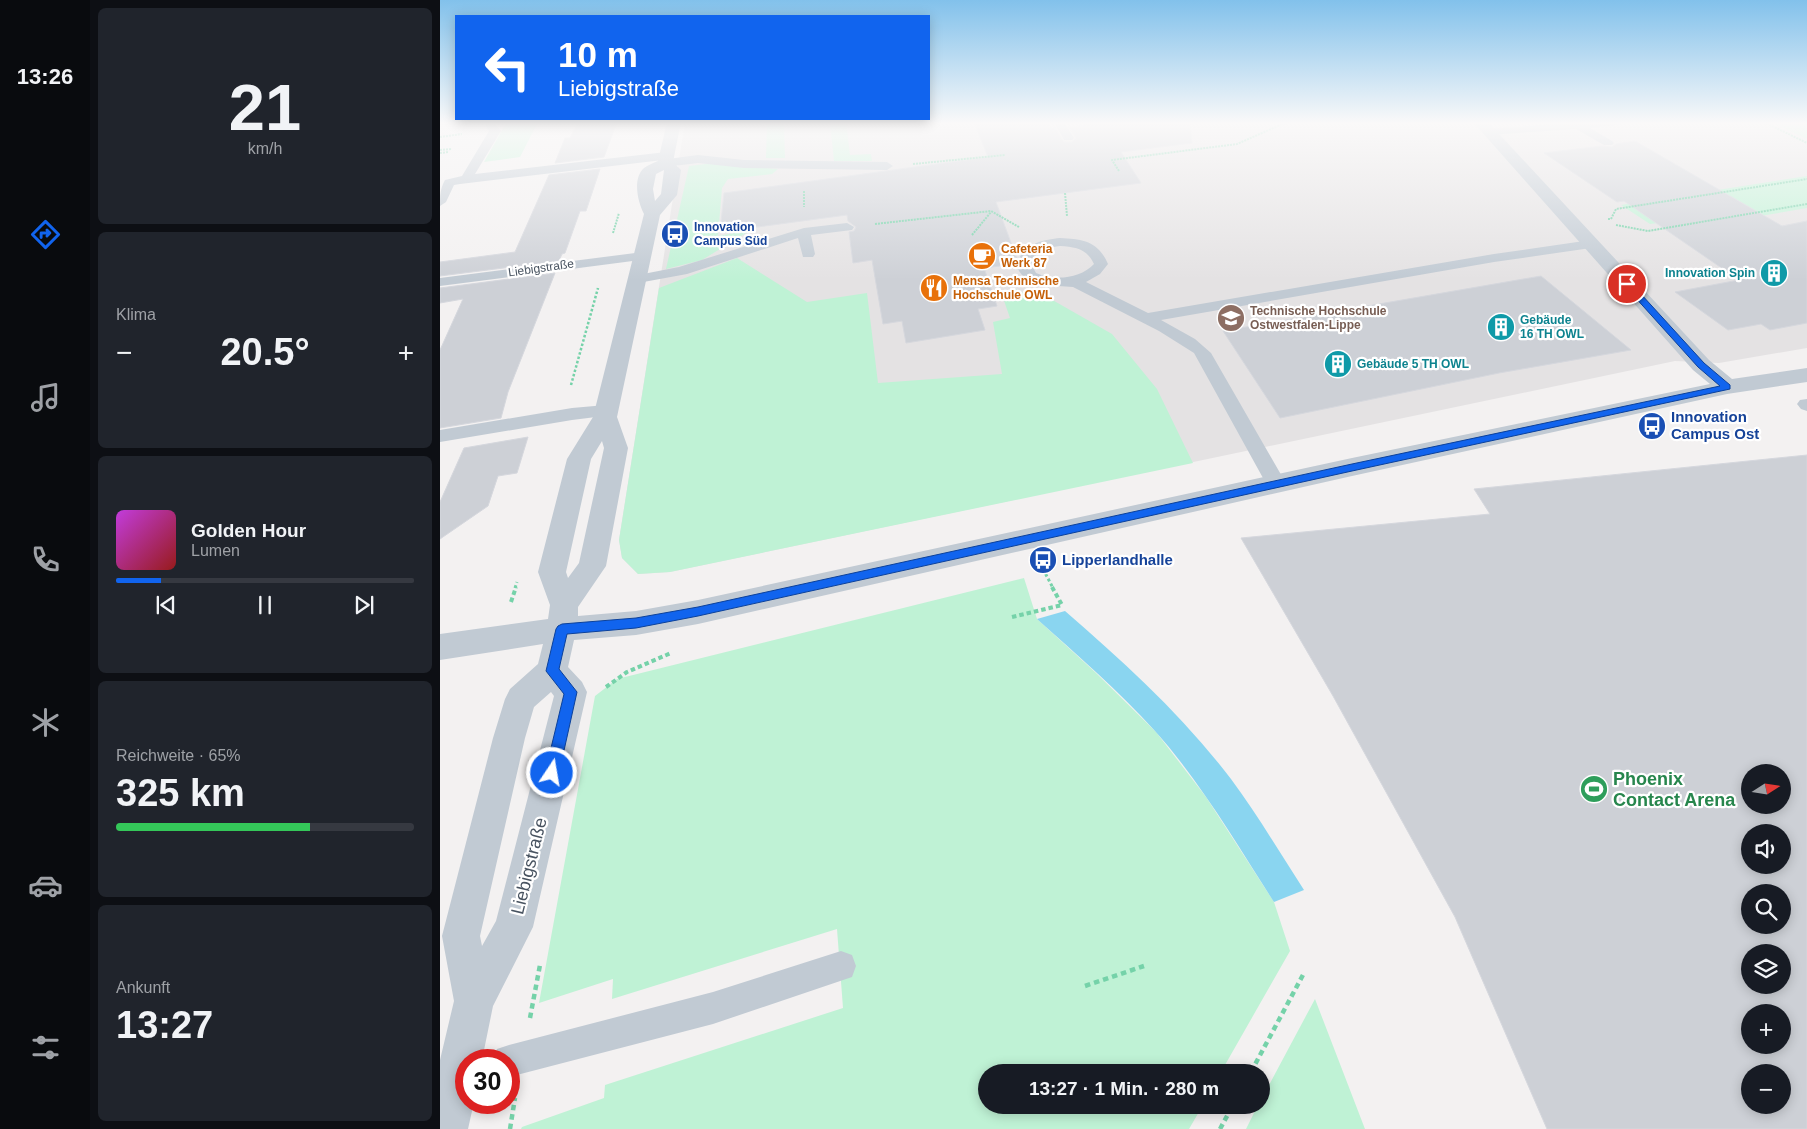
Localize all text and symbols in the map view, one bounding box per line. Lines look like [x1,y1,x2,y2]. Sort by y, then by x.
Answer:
icon: left [475,35,540,100]
text: 10 m [558,35,638,74]
text: 13:26 [17,64,73,89]
text: 21 [229,71,301,144]
text: Liebigstraße [558,76,679,101]
text: km/h [248,140,282,157]
icon: directions [28,217,63,252]
bus stop icon: Innovation Campus Süd [660,219,690,249]
place label: Innovation Campus Süd [694,220,767,248]
cafe icon: Cafeteria Werk 87 [967,241,997,271]
place label: Cafeteria Werk 87 [1001,242,1053,270]
street label: Liebigstraße [507,256,575,280]
building icon: Innovation Spin [1759,258,1789,288]
pin [1606,263,1648,305]
place label: Innovation Spin [1665,266,1755,280]
icon: arrive [1613,270,1641,298]
restaurant icon: Mensa Technische Hochschule OWL [919,273,949,303]
place label: Mensa Technische Hochschule OWL [953,274,1059,302]
school or university icon: Technische Hochschule Ostwestfalen-Lippe [1216,303,1246,333]
place label: Technische Hochschule Ostwestfalen-Lippe [1250,304,1387,332]
text: Klima [116,306,156,323]
building icon: Gebäude 16 TH OWL [1486,312,1516,342]
place label: Gebäude 16 TH OWL [1520,313,1584,341]
text: 20.5° [220,331,310,373]
text: − [116,337,132,368]
text: + [398,337,414,368]
building icon: Gebäude 5 TH OWL [1323,349,1353,379]
place label: Gebäude 5 TH OWL [1357,357,1469,371]
icon: music [28,380,63,415]
place label: Innovation Campus Ost [1671,408,1759,442]
bus stop icon: Innovation Campus Ost [1637,411,1667,441]
text: Golden Hour [191,520,306,541]
icon: phone [28,542,63,577]
text: Lumen [191,542,240,559]
bus stop icon: Lipperlandhalle [1028,545,1058,575]
place label: Lipperlandhalle [1062,551,1173,568]
icon: previous [152,591,180,619]
icon: pause [251,591,279,619]
icon: next [350,591,378,619]
icon: climate [28,705,63,740]
position arrow [525,746,577,798]
text: Reichweite · 65% [116,747,241,764]
north arrow [1741,764,1791,814]
map controls [1741,764,1791,1114]
place label: Phoenix Contact Arena [1613,769,1736,810]
text: 325 km [116,772,245,814]
sports icon: Phoenix Contact Arena [1579,774,1609,804]
street label: Liebigstraße [507,816,551,916]
button: sound [1741,824,1791,874]
icon: car [28,868,63,903]
button: search [1741,884,1791,934]
button: layers [1741,944,1791,994]
text: Ankunft [116,979,170,996]
text: 13:27 [116,1004,213,1046]
button: + [1741,1004,1791,1054]
icon: filters [28,1030,63,1065]
speed limit sign: 30 [455,1049,520,1114]
button: − [1741,1064,1791,1114]
text: 13:27 · 1 Min. · 280 m [1029,1078,1219,1099]

